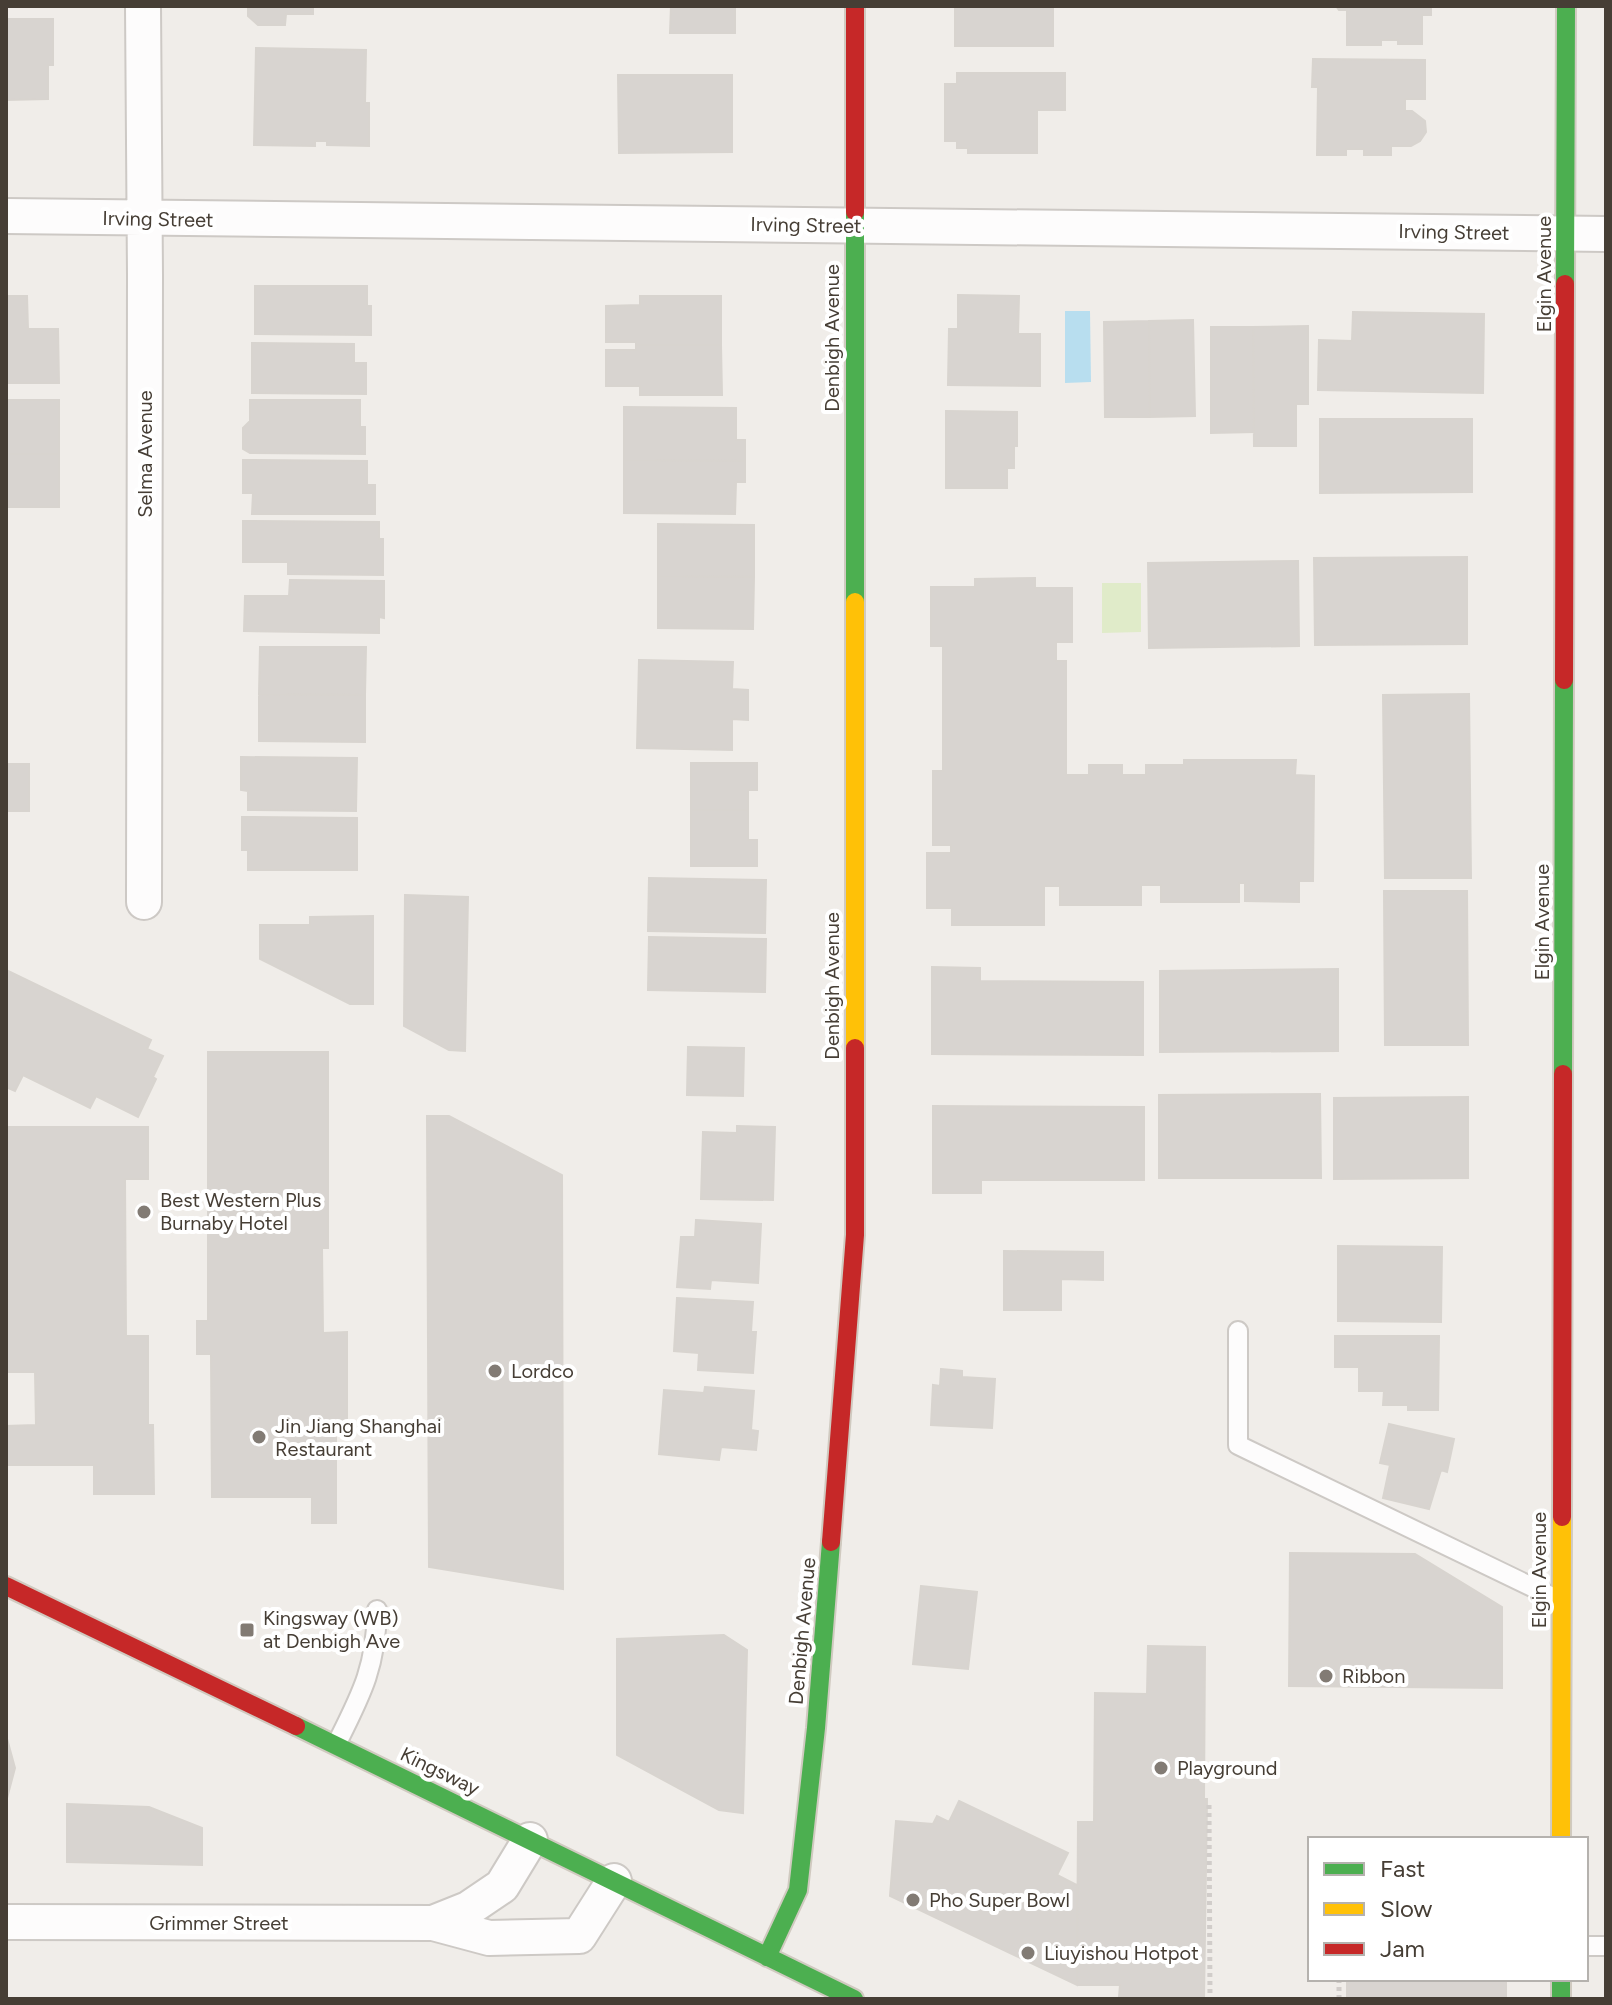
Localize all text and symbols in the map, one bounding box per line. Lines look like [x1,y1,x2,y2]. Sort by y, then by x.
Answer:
street label: Irving Street [102,206,214,232]
street label: Irving Street [750,212,862,238]
street label: Elgin Avenue [1532,216,1556,332]
street label: Irving Street [1398,219,1510,245]
street label: Denbigh Avenue [820,264,844,412]
street label: Selma Avenue [133,390,157,518]
street label: Elgin Avenue [1530,864,1554,980]
street label: Denbigh Avenue [820,912,844,1060]
place label: Best Western Plus Burnaby Hotel [160,1188,321,1235]
marker: Best Western Plus Burnaby Hotel [135,1203,153,1221]
place label: Lordco [511,1359,574,1383]
marker: Lordco [486,1362,504,1380]
place label: Jin Jiang Shanghai Restaurant [275,1414,442,1461]
marker: Jin Jiang Shanghai Restaurant [250,1428,268,1446]
street label: Elgin Avenue [1527,1512,1551,1628]
street label: Denbigh Avenue [784,1556,820,1706]
place label: Kingsway (WB) at Denbigh Ave [263,1606,400,1653]
marker: Kingsway (WB) at Denbigh Ave [238,1621,256,1639]
place label: Ribbon [1342,1664,1405,1688]
marker: Ribbon [1317,1667,1335,1685]
street label: Kingsway [397,1742,484,1801]
place label: Playground [1177,1756,1277,1780]
marker: Playground [1152,1759,1170,1777]
legend [1308,1837,1588,1981]
text: Fast [1380,1854,1425,1883]
place label: Pho Super Bowl [929,1888,1070,1912]
marker: Pho Super Bowl [904,1891,922,1909]
text: Slow [1380,1894,1433,1923]
street label: Grimmer Street [149,1911,289,1935]
text: Jam [1380,1934,1425,1963]
place label: Liuyishou Hotpot [1044,1941,1199,1965]
marker: Liuyishou Hotpot [1019,1944,1037,1962]

